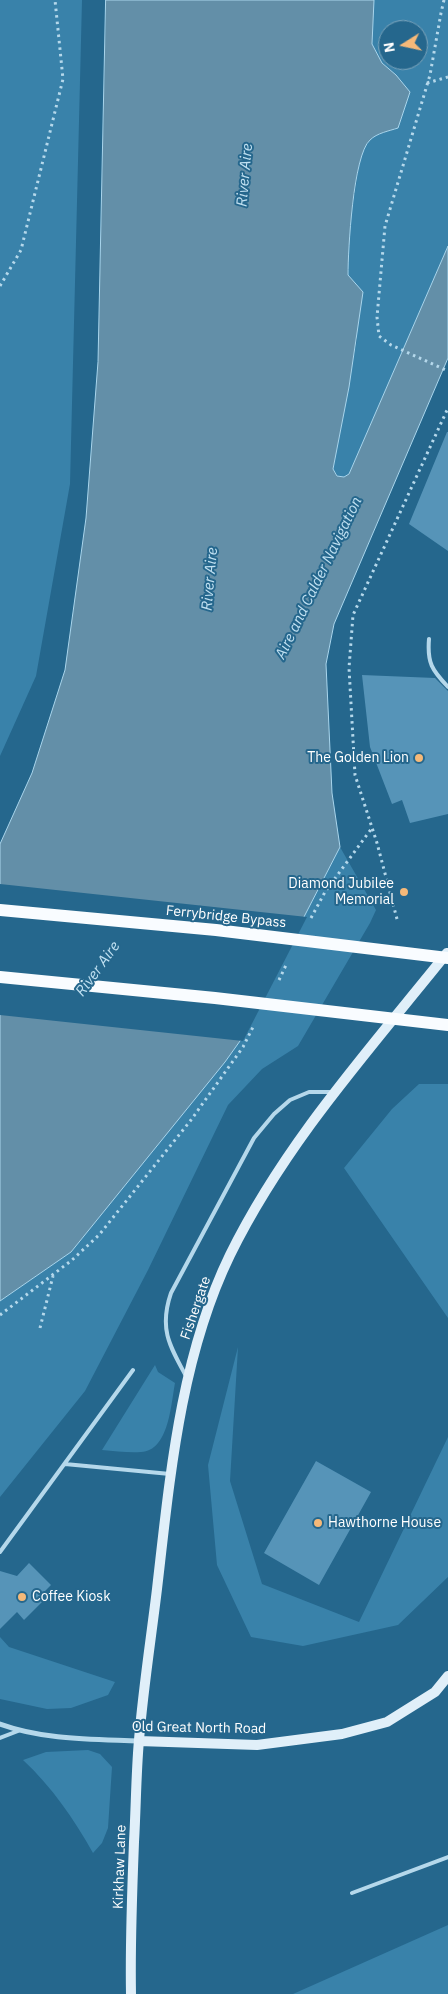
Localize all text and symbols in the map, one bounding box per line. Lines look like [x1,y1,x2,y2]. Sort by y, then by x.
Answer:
north arrow [378,20,428,70]
text: N [379,41,399,54]
water label: River Aire [233,143,257,207]
water label: Aire and Calder Navigation [272,494,366,662]
water label: River Aire [198,547,222,611]
place label: The Golden Lion [307,750,409,766]
marker: The Golden Lion [413,752,425,764]
place label: Diamond Jubilee Memorial [288,876,394,909]
marker: Diamond Jubilee Memorial [398,886,410,898]
street label: Ferrybridge Bypass [165,902,287,932]
water label: River Aire [72,938,124,1000]
street label: Fishergate [177,1274,215,1342]
place label: Hawthorne House [328,1515,441,1531]
marker: Hawthorne House [312,1517,324,1529]
place label: Coffee Kiosk [32,1589,111,1605]
marker: Coffee Kiosk [16,1591,28,1603]
street label: Old Great North Road [132,1718,266,1738]
street label: Kirkhaw Lane [110,1825,130,1909]

